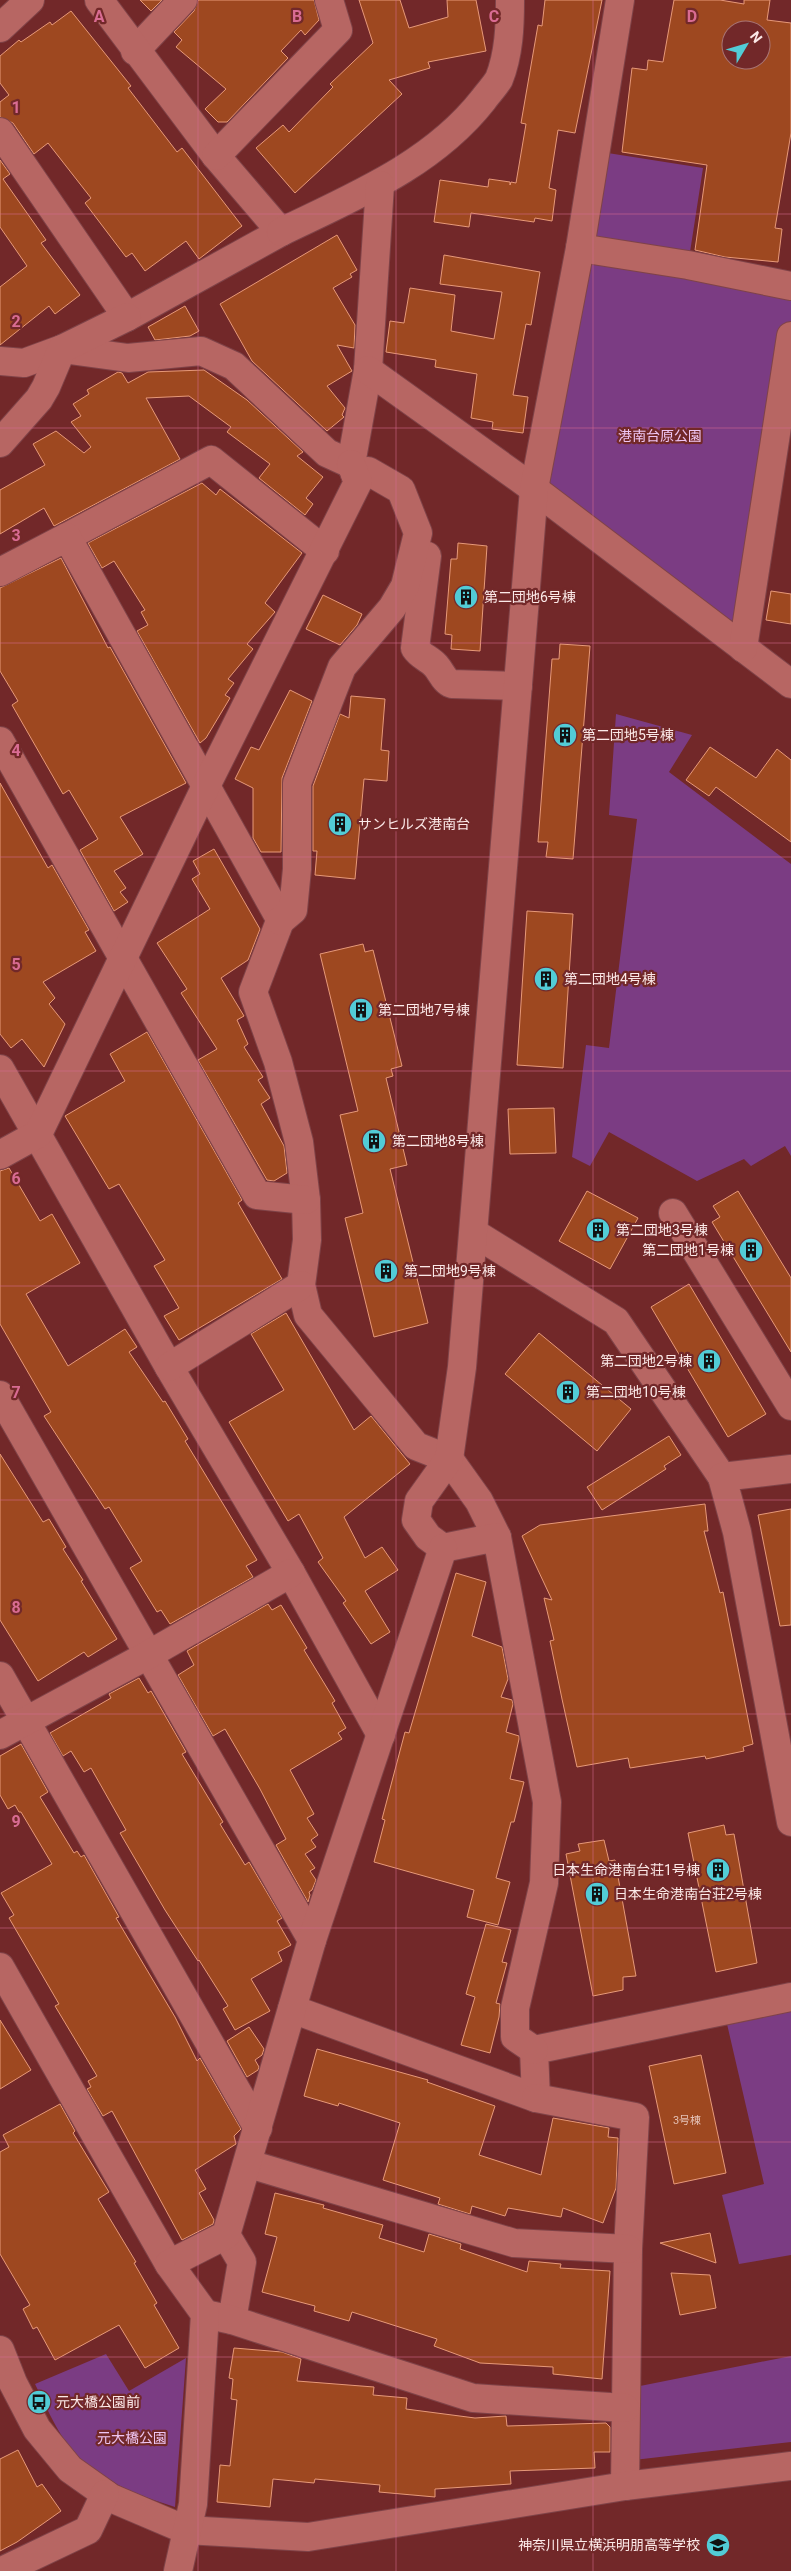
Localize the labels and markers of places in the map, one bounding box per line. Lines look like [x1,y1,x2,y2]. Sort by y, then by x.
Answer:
building icon: 第二団地6号棟 [453,584,479,610]
place label: 第二団地6号棟 [484,589,576,605]
building icon: 第二団地5号棟 [552,722,578,748]
place label: 第二団地5号棟 [582,727,674,743]
building icon: サンヒルズ港南台 [327,811,353,837]
place label: サンヒルズ港南台 [358,816,470,832]
building icon: 第二団地4号棟 [533,966,559,992]
place label: 第二団地4号棟 [564,971,656,987]
building icon: 第二団地7号棟 [348,997,374,1023]
place label: 第二団地7号棟 [378,1002,470,1018]
building icon: 第二団地8号棟 [361,1128,387,1154]
place label: 第二団地8号棟 [392,1133,484,1149]
building icon: 第二団地3号棟 [585,1217,611,1243]
place label: 第二団地3号棟 [616,1222,708,1238]
building icon: 第二団地1号棟 [738,1237,764,1263]
place label: 第二団地1号棟 [642,1242,734,1258]
building icon: 第二団地9号棟 [373,1258,399,1284]
place label: 第二団地9号棟 [404,1263,496,1279]
building icon: 第二団地2号棟 [696,1348,722,1374]
place label: 第二団地2号棟 [600,1353,692,1369]
building icon: 第二団地10号棟 [555,1379,581,1405]
place label: 第二団地10号棟 [586,1384,686,1400]
building icon: 日本生命港南台荘1号棟 [705,1857,731,1883]
place label: 日本生命港南台荘1号棟 [552,1862,700,1878]
building icon: 日本生命港南台荘2号棟 [584,1881,610,1907]
place label: 日本生命港南台荘2号棟 [614,1886,762,1902]
bus stop icon: 元大橋公園前 [26,2389,52,2415]
place label: 元大橋公園前 [56,2394,140,2410]
school or university icon: 神奈川県立横浜明朋高等学校 [705,2532,731,2558]
place label: 神奈川県立横浜明朋高等学校 [518,2537,700,2553]

